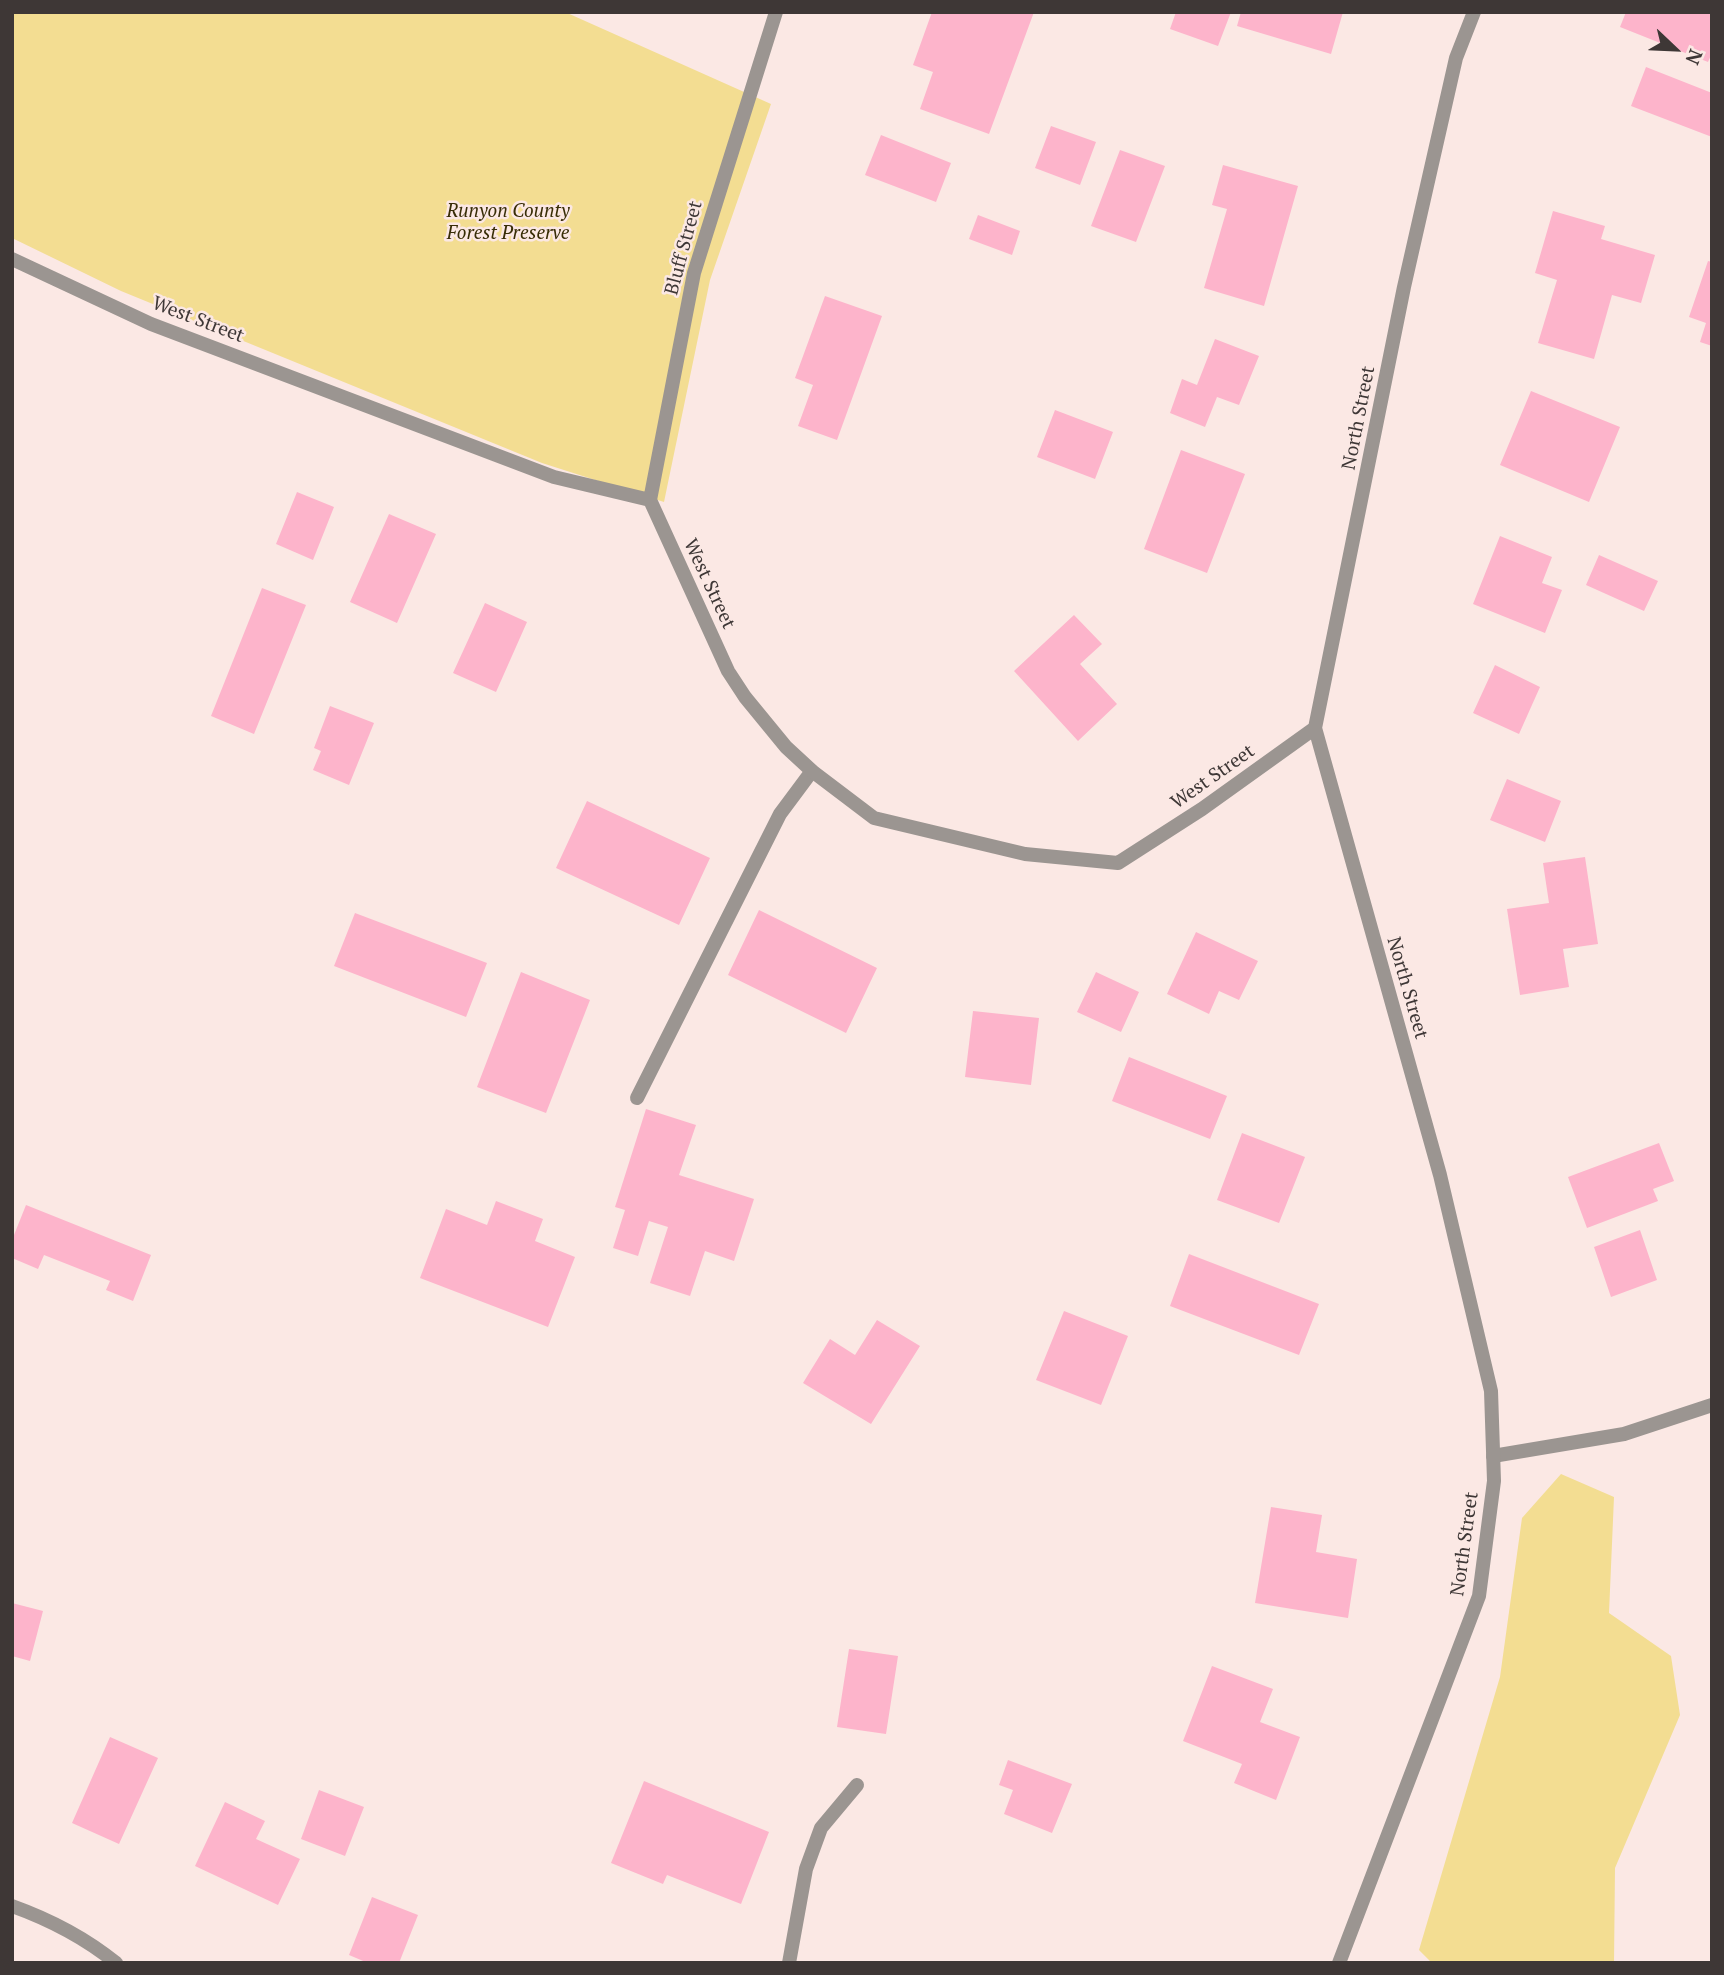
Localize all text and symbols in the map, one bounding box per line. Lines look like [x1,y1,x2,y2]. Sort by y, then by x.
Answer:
north arrow [1640,14,1710,84]
text: N [1680,46,1709,69]
street label: Bluff Street [660,198,708,298]
park label: Runyon County Forest Preserve [446,201,570,245]
street label: West Street [149,292,247,348]
street label: North Street [1338,364,1380,472]
street label: West Street [678,535,740,633]
street label: West Street [1167,740,1259,814]
street label: North Street [1382,934,1432,1042]
street label: North Street [1446,1490,1484,1598]

